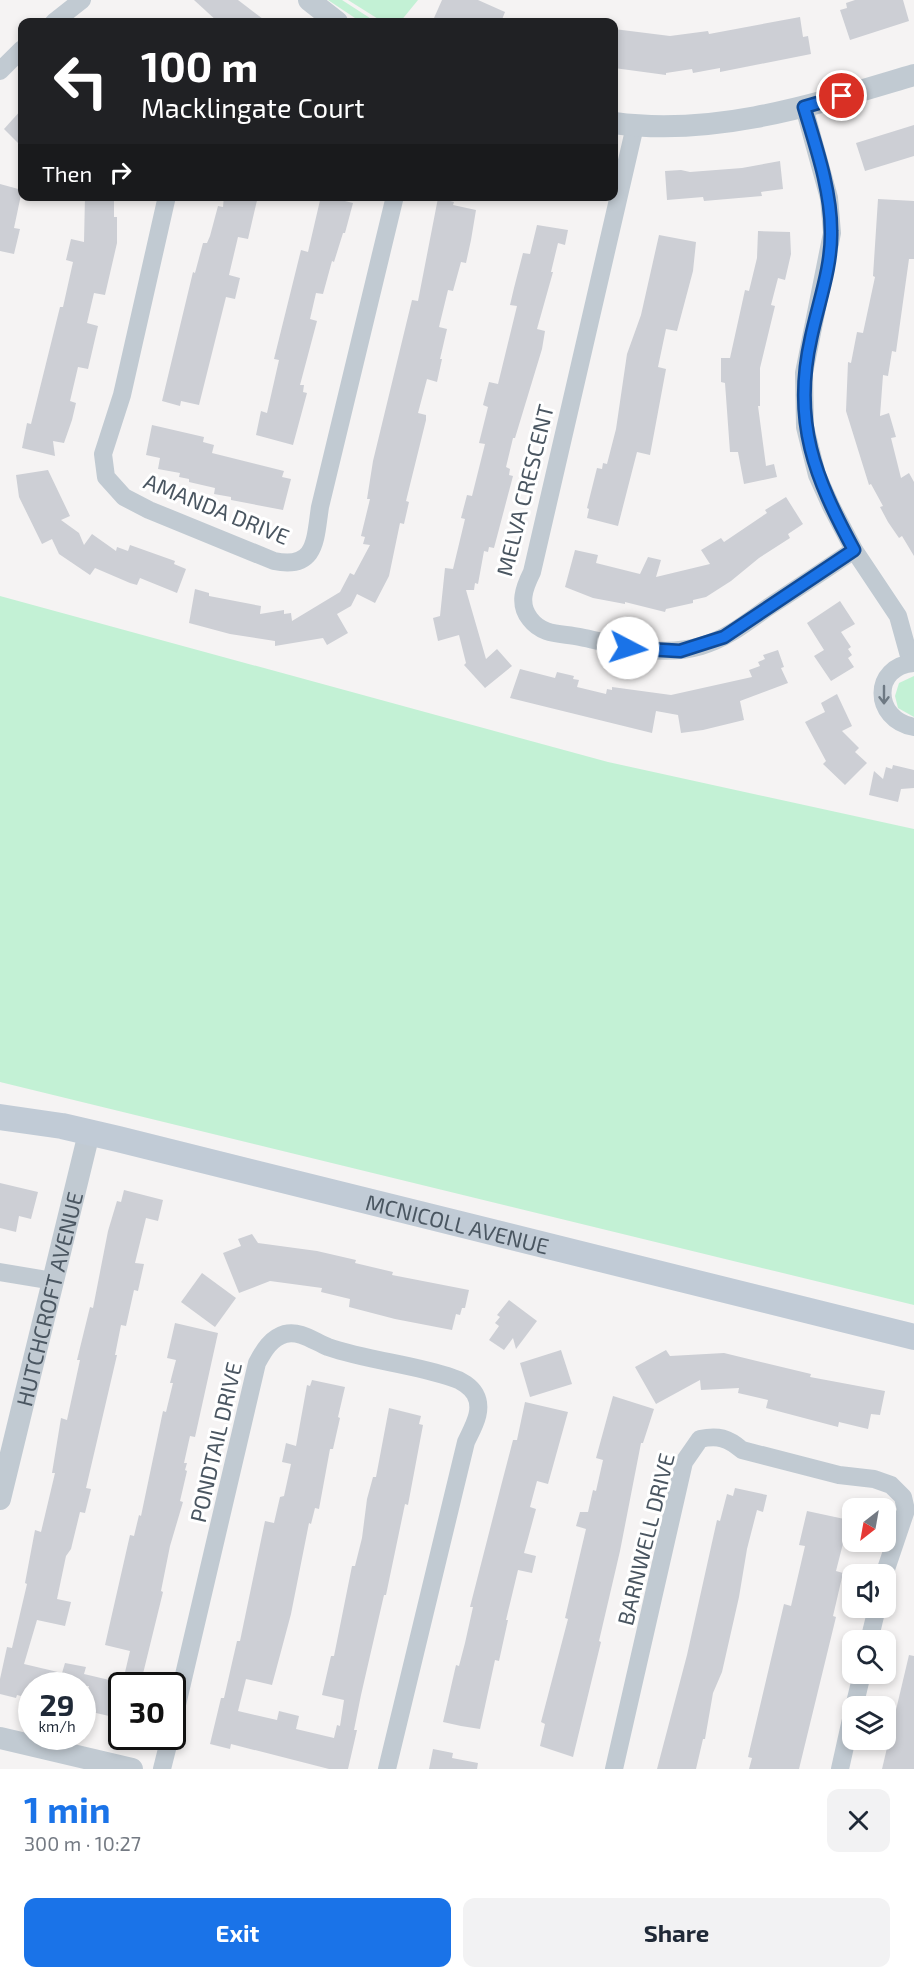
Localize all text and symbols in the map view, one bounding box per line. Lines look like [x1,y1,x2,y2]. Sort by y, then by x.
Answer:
text: 100 m [141,40,258,90]
icon: left [42,42,120,120]
pin [816,70,867,121]
icon: arrive [825,79,858,112]
text: Macklingate Court [141,91,365,123]
icon: right [104,156,137,189]
text: Then [42,160,92,186]
street label: MELVA CRESCENT [490,401,558,578]
street label: AMANDA DRIVE [141,467,293,549]
position arrow [596,616,660,680]
one-way arrow [878,685,890,704]
street label: MCNICOLL AVENUE [363,1188,552,1259]
street label: HUTCHCROFT AVENUE [10,1189,87,1409]
street label: PONDTAIL DRIVE [184,1359,246,1525]
street label: BARNWELL DRIVE [611,1450,679,1628]
north arrow [842,1498,896,1552]
map controls [842,1498,896,1750]
button: sound [842,1564,896,1618]
button: search [842,1630,896,1684]
speed limit sign: 30 [108,1672,186,1750]
text: 29 [39,1686,75,1722]
button: layers [842,1696,896,1750]
text: km/h [38,1717,76,1735]
text: 1 min [24,1787,111,1830]
button: close [827,1789,890,1852]
text: 300 m · 10:27 [24,1831,141,1855]
button: Exit [24,1898,451,1967]
button: Share [463,1898,890,1967]

